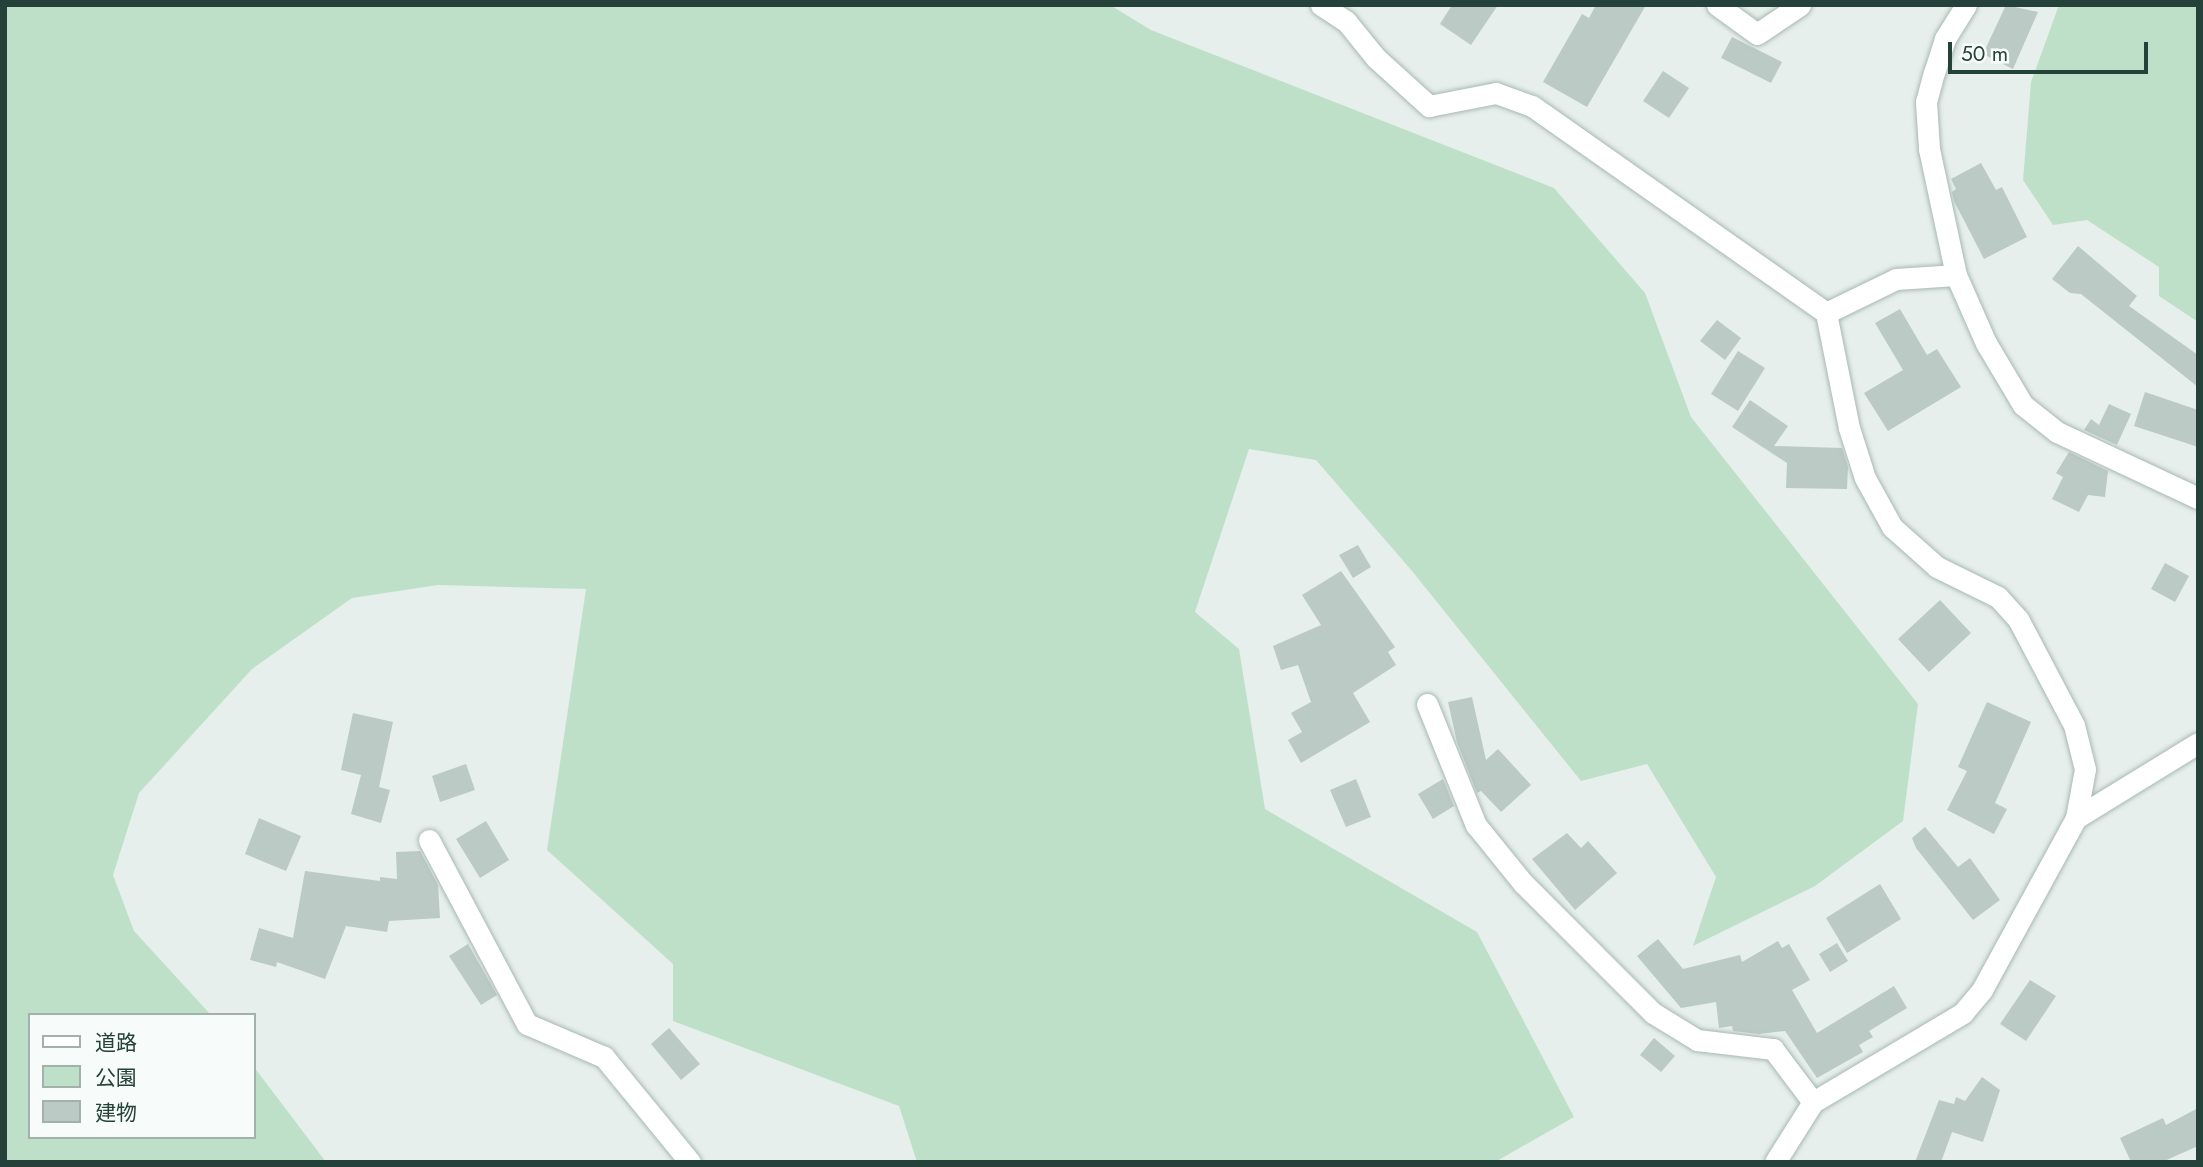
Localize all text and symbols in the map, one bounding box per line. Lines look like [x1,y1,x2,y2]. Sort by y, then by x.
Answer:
scale bar [1951,28,2150,72]
text: 50 m [1961,39,2008,69]
legend [28,1013,256,1139]
text: 道路 [95,1028,137,1058]
text: 公園 [95,1063,137,1093]
text: 建物 [95,1098,137,1128]

